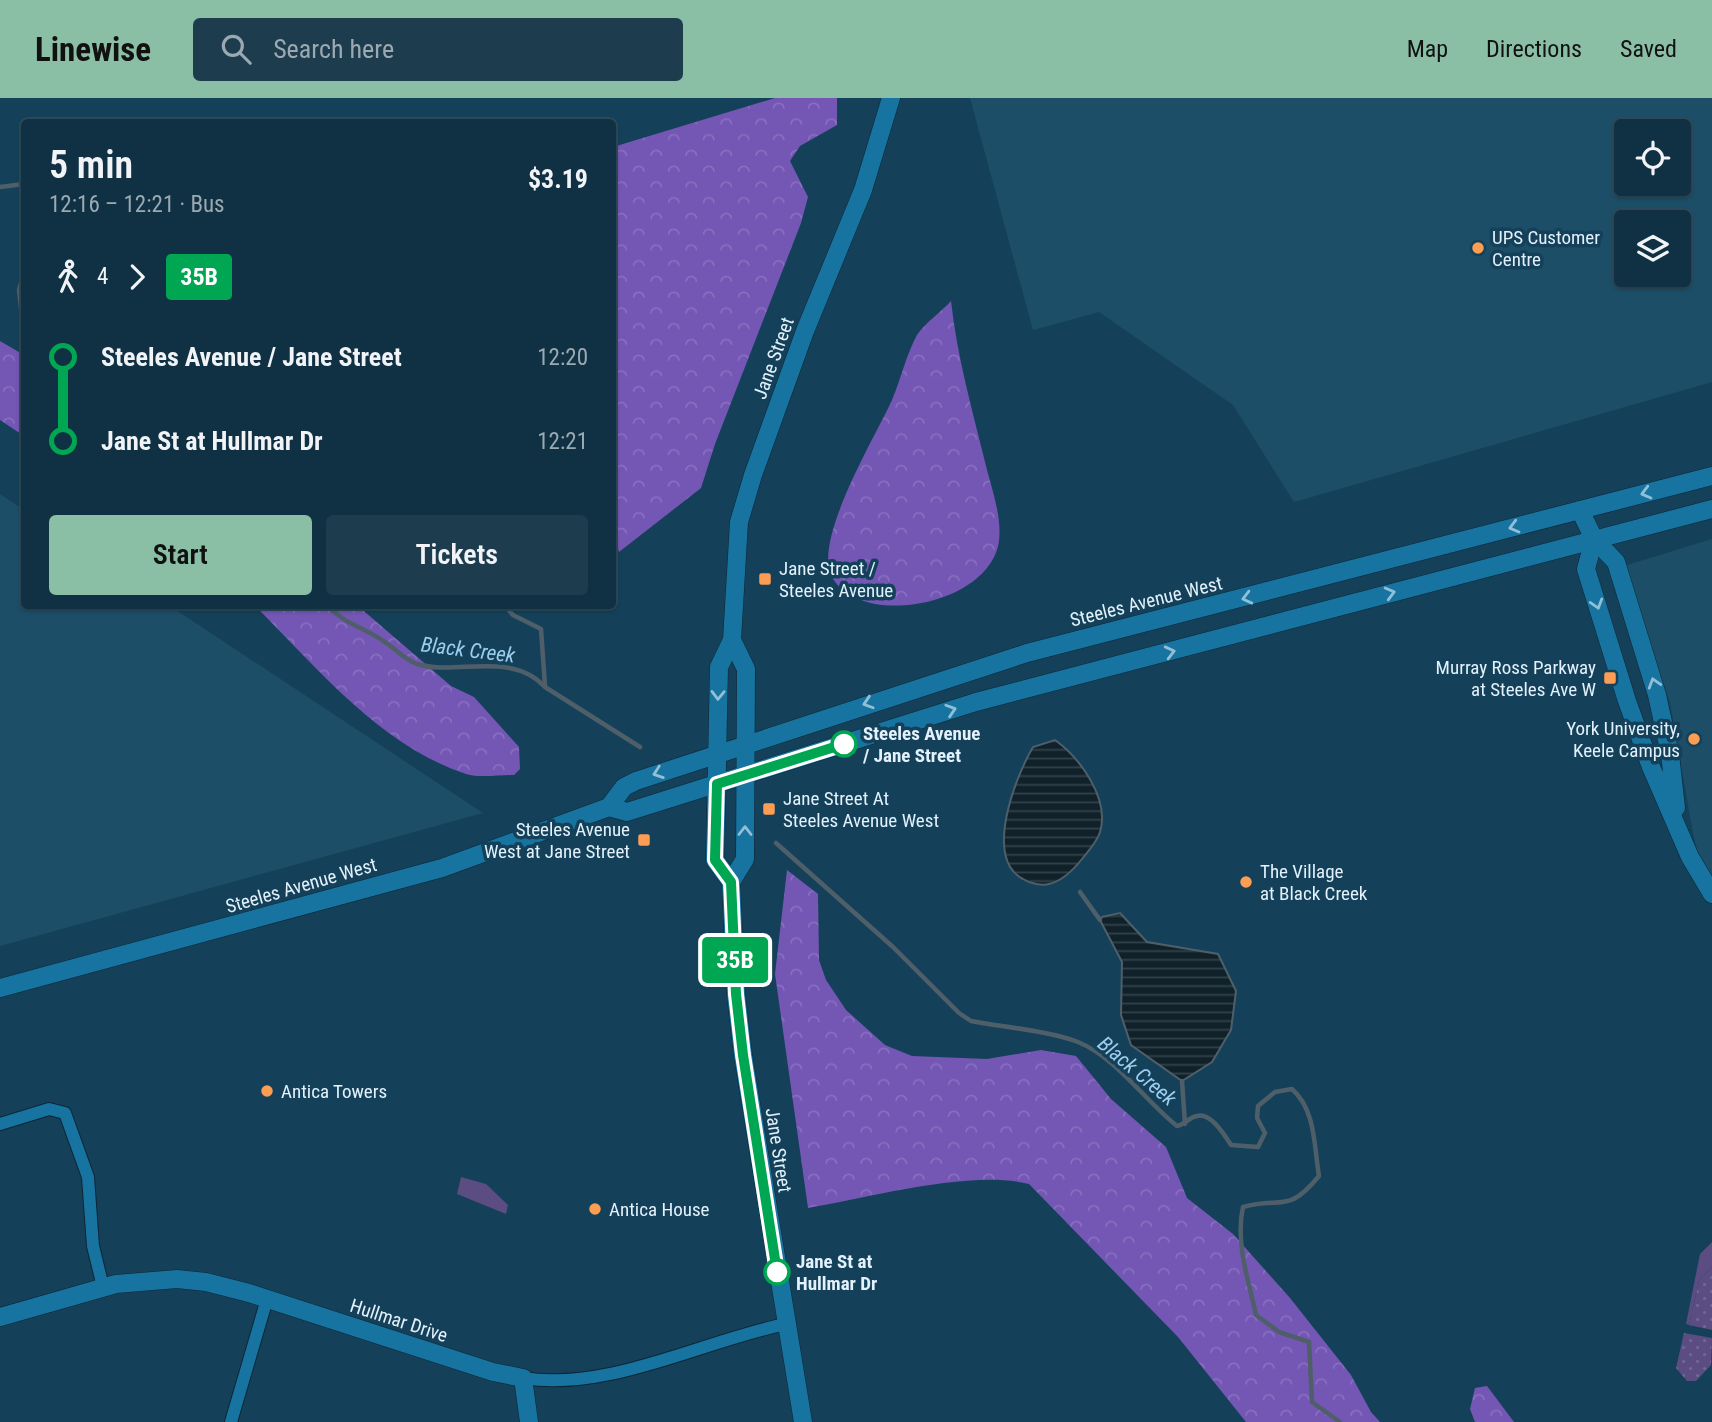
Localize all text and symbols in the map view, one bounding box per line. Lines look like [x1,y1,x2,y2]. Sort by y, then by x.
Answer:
search box [193,18,683,81]
text: Linewise [35,30,151,69]
icon: search [217,30,255,68]
text: Search here [273,34,394,64]
text: Map [1407,35,1448,63]
text: Directions [1486,35,1582,63]
text: Saved [1620,35,1677,63]
map controls [1614,119,1691,287]
button: locate [1614,119,1691,196]
text: 5 min [49,143,133,187]
text: $3.19 [528,164,588,194]
text: 12:16 – 12:21 · Bus [49,191,225,218]
button: layers [1614,210,1691,287]
place label: UPS Customer Centre [1492,226,1600,271]
marker: UPS Customer Centre [1470,240,1486,256]
icon: walk [49,258,87,296]
icon: forward [118,258,156,296]
text: 4 [97,263,108,290]
text: 35B [180,263,218,291]
street label: Jane Street [748,314,799,402]
text: Steeles Avenue / Jane Street [101,342,402,372]
text: 12:20 [537,344,588,371]
text: Jane St at Hullmar Dr [101,426,323,456]
text: 12:21 [537,428,588,455]
one-way arrow [1641,485,1653,500]
button: Start [49,515,312,595]
button: Tickets [326,515,588,595]
one-way arrow [1508,518,1520,533]
place label: Jane Street / Steeles Avenue [779,557,893,602]
marker: Jane Street / Steeles Avenue [757,571,773,587]
street label: Steeles Avenue West [1068,571,1225,632]
one-way arrow [1384,587,1396,602]
one-way arrow [1241,590,1253,604]
one-way arrow [1589,598,1604,610]
water label: Black Creek [420,632,517,668]
one-way arrow [1164,646,1176,660]
place label: Murray Ross Parkway at Steeles Ave W [1436,656,1596,701]
marker: Murray Ross Parkway at Steeles Ave W [1602,670,1618,686]
one-way arrow [1647,678,1662,690]
one-way arrow [711,690,726,701]
one-way arrow [862,695,875,709]
one-way arrow [944,704,956,718]
place label: York University, Keele Campus [1566,717,1680,762]
place label: Steeles Avenue / Jane Street [862,722,980,767]
marker: Steeles Avenue / Jane Street [831,731,857,757]
marker: York University, Keele Campus [1686,731,1702,747]
one-way arrow [652,765,665,779]
place label: Jane Street At Steeles Avenue West [783,787,939,832]
marker: Jane Street At Steeles Avenue West [761,801,777,817]
place label: Steeles Avenue West at Jane Street [484,818,630,863]
one-way arrow [737,825,753,835]
marker: Steeles Avenue West at Jane Street [636,832,652,848]
street label: Steeles Avenue West [223,853,379,918]
place label: The Village at Black Creek [1260,860,1368,905]
marker: The Village at Black Creek [1238,874,1254,890]
line badge: 35B [695,937,775,983]
text: 35B [716,946,754,974]
water label: Black Creek [1093,1031,1182,1111]
place label: Antica Towers [281,1080,387,1103]
marker: Antica Towers [259,1083,275,1099]
street label: Jane Street [760,1106,797,1194]
place label: Antica House [609,1198,710,1221]
marker: Antica House [587,1201,603,1217]
place label: Jane St at Hullmar Dr [796,1250,877,1295]
marker: Jane St at Hullmar Dr [764,1259,790,1285]
street label: Hullmar Drive [347,1294,451,1347]

